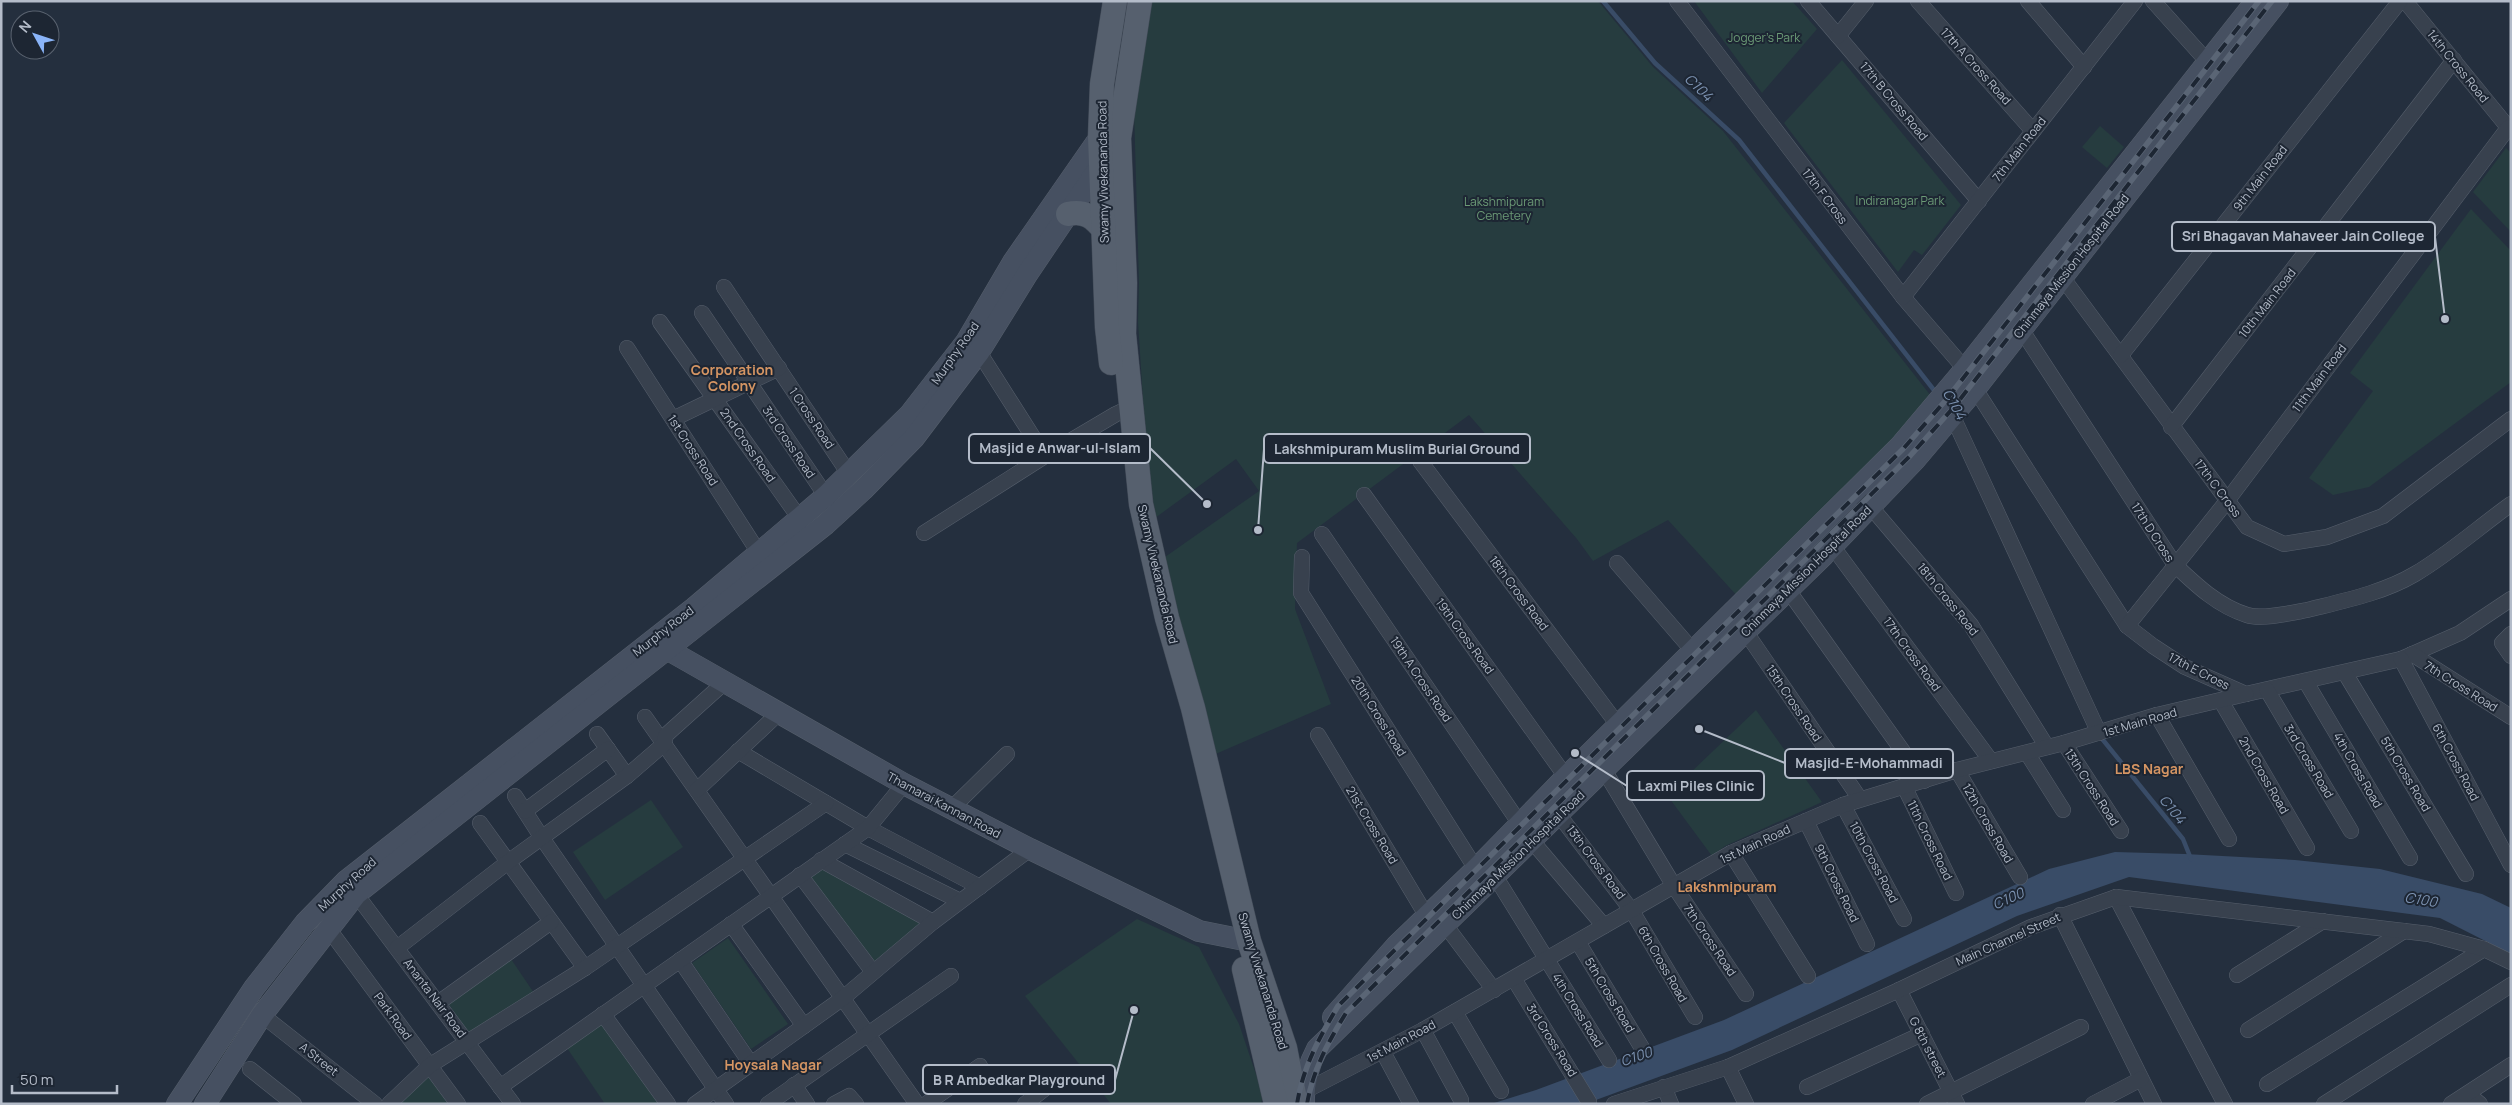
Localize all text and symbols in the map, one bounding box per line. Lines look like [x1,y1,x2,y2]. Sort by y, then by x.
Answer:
north arrow [10,10,60,60]
text: N [14,16,35,36]
street label: 17th A Cross Road [1937,24,2015,108]
street label: 14th Cross Road [2423,26,2493,106]
park label: Jogger's Park [1728,29,1801,46]
street label: 17th B Cross Road [1856,58,1932,144]
water label: C104 [1681,69,1718,105]
street label: Swamy Vivekananda Road [1093,101,1113,243]
street label: 7th Main Road [1988,113,2050,185]
street label: 9th Main Road [2229,142,2291,214]
street label: 17th F Cross [1798,165,1852,227]
street label: Chinmaya Mission Hospital Road [2009,190,2133,342]
park label: Indiranagar Park [1856,192,1945,209]
park label: Lakshmipuram Cemetery [1464,193,1544,224]
callout: Sri Bhagavan Mahaveer Jain College [2172,222,2435,251]
text: Sri Bhagavan Mahaveer Jain College [2182,226,2424,245]
street label: 10th Main Road [2234,265,2300,341]
street label: Murphy Road [927,318,983,388]
street label: 11th Main Road [2288,340,2350,416]
district label: Corporation Colony [691,360,773,395]
street label: 1 Cross Road [785,384,839,452]
water label: C104 [1939,385,1971,423]
street label: 3rd Cross Road [759,403,819,481]
street label: 2nd Cross Road [716,405,780,485]
street label: 1st Cross Road [664,411,722,489]
callout: Masjid e Anwar-ul-Islam [969,434,1150,463]
callout: Lakshmipuram Muslim Burial Ground [1264,434,1530,463]
text: Masjid e Anwar-ul-Islam [979,438,1141,457]
text: Lakshmipuram Muslim Burial Ground [1274,439,1520,458]
street label: 17th C Cross [2191,456,2245,520]
street label: 17th D Cross [2127,499,2179,565]
street label: Chinmaya Mission Hospital Road [1737,502,1875,640]
street label: Swamy Vivekananda Road [1134,503,1182,645]
street label: 18th Cross Road [1485,552,1553,634]
street label: 18th Cross Road [1913,559,1983,639]
street label: 19th Cross Road [1432,595,1498,677]
street label: Murphy Road [629,602,697,660]
street label: 17th Cross Road [1879,613,1945,695]
street label: 19th A Cross Road [1386,633,1456,725]
street label: 17th E Cross [2165,648,2233,694]
street label: 7th Cross Road [2421,657,2501,715]
street label: 15th Cross Road [1762,661,1826,745]
street label: 20th Cross Road [1347,673,1411,759]
street label: 1st Main Road [2101,703,2179,741]
street label: 6th Cross Road [2429,720,2483,804]
street label: 3rd Cross Road [2280,721,2338,801]
street label: 4th Cross Road [2329,729,2387,811]
street label: 2nd Cross Road [2235,733,2293,817]
street label: 5th Cross Road [2377,733,2435,815]
street label: 13th Cross Road [2061,745,2123,829]
callout: Masjid-E-Mohammadi [1785,749,1953,778]
text: Masjid-E-Mohammadi [1795,753,1943,772]
district label: LBS Nagar [2115,759,2184,778]
street label: Thamarai Kannan Road [884,768,1004,842]
callout: Laxmi Piles Clinic [1627,771,1764,800]
text: Laxmi Piles Clinic [1637,776,1755,795]
street label: 12th Cross Road [1958,780,2018,866]
street label: 21st Cross Road [1342,783,1402,867]
street label: Chinmaya Mission Hospital Road [1448,787,1588,923]
water label: C104 [2155,790,2191,828]
street label: 11th Cross Road [1903,797,1957,883]
street label: 10th Cross Road [1845,818,1903,906]
street label: 1st Main Road [1717,820,1793,868]
street label: 13th Cross Road [1562,821,1630,903]
street label: 9th Cross Road [1811,841,1863,925]
street label: Murphy Road [314,853,380,915]
district label: Lakshmipuram [1677,877,1777,896]
water label: C100 [1989,882,2028,913]
water label: C100 [2403,887,2440,911]
street label: 7th Cross Road [1680,901,1740,979]
street label: Main Channel Street [1953,908,2063,970]
street label: Swamy Vivekananda Road [1234,910,1292,1052]
street label: 6th Cross Road [1634,923,1692,1005]
street label: 5th Cross Road [1581,954,1639,1036]
street label: Ananta Nair Road [400,955,470,1041]
street label: 4th Cross Road [1548,970,1608,1050]
street label: Park Road [370,989,416,1043]
street label: 3rd Cross Road [1523,1000,1581,1080]
street label: G 8th street [1905,1014,1951,1081]
street label: 1st Main Road [1364,1016,1438,1066]
street label: A Street [296,1038,342,1080]
water label: C100 [1618,1041,1656,1070]
district label: Hoysala Nagar [724,1055,822,1074]
scale bar [12,1062,118,1094]
callout: B R Ambedkar Playground [923,1065,1115,1094]
text: 50 m [20,1069,54,1090]
text: B R Ambedkar Playground [933,1070,1105,1089]

